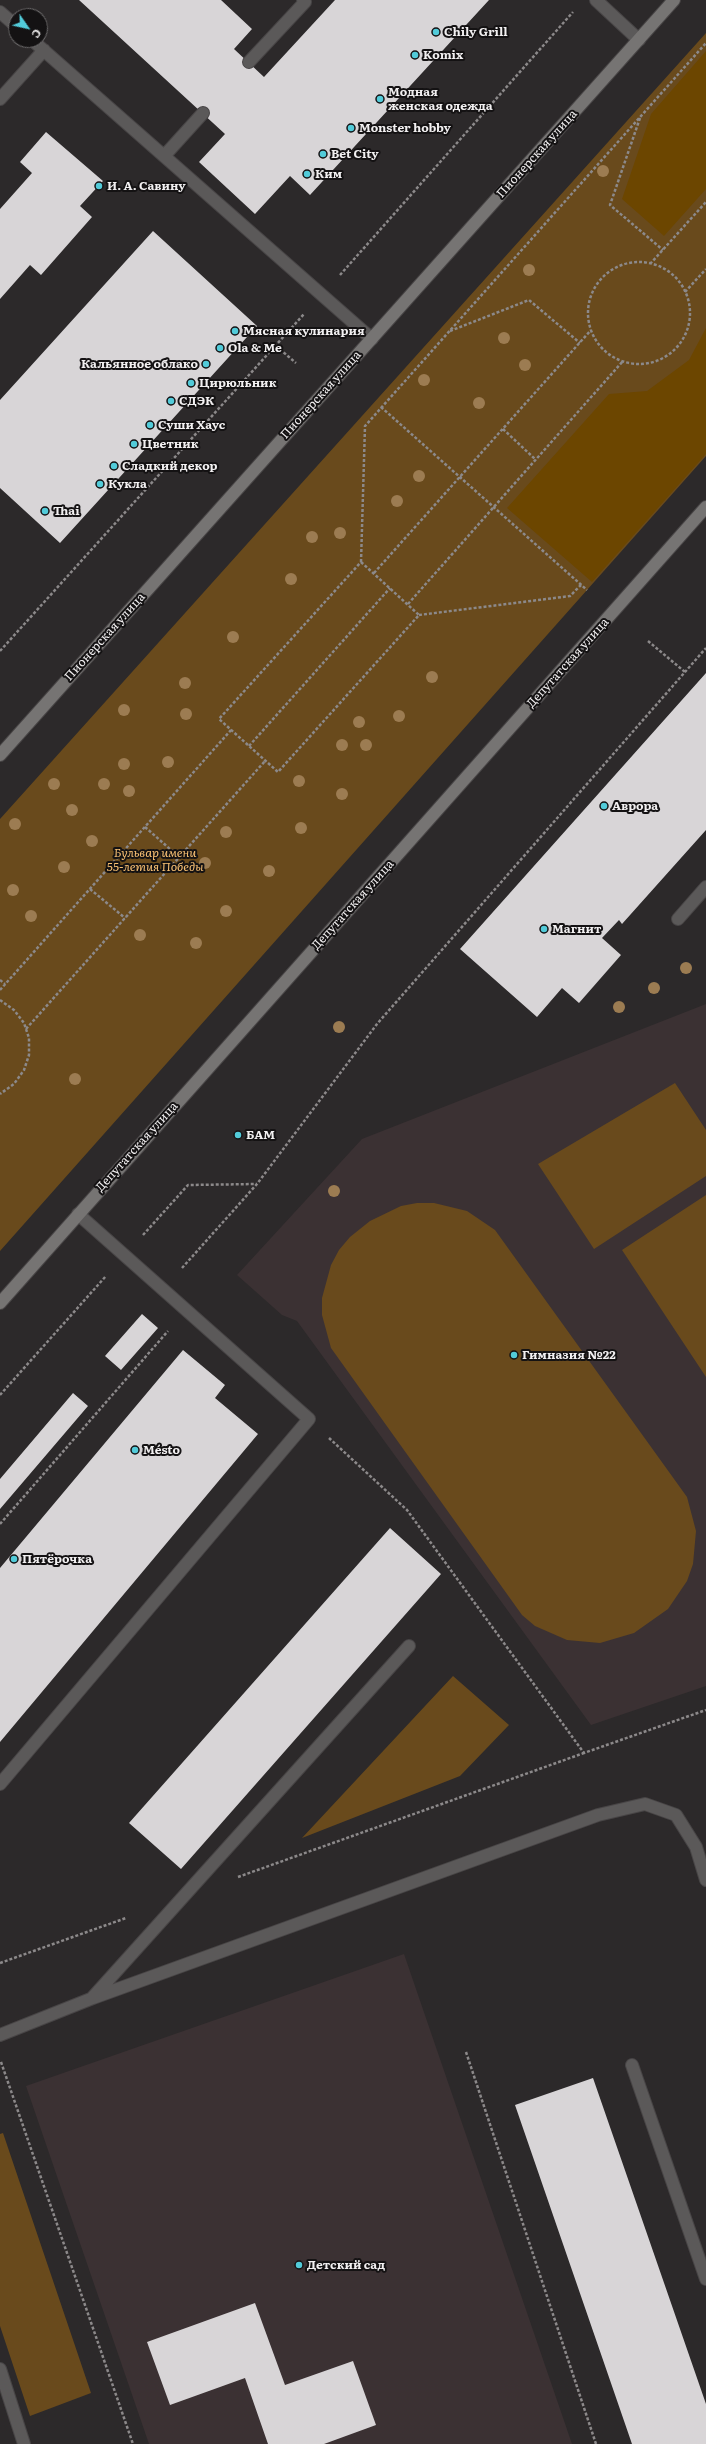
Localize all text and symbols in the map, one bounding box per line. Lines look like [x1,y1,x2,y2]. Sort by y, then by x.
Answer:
north arrow [8,8,48,48]
place label: Chily Grill [444,25,508,39]
text: С [28,26,46,42]
marker: Chily Grill [431,27,441,37]
place label: Komix [423,48,463,62]
marker: Komix [410,50,420,60]
place label: Модная женская одежда [388,85,493,113]
marker: Модная женская одежда [375,94,385,104]
street label: Пионерская улица [494,107,580,201]
place label: Monster hobby [359,121,451,135]
marker: Monster hobby [346,123,356,133]
place label: Bet City [331,147,379,161]
marker: Bet City [318,149,328,159]
place label: Ким [315,167,342,181]
marker: Ким [302,169,312,179]
place label: И. А. Савину [107,179,186,193]
marker: И. А. Савину [94,181,104,191]
place label: Мясная кулинария [243,324,365,338]
marker: Мясная кулинария [230,326,240,336]
place label: Ola & Me [228,341,282,355]
marker: Ola & Me [215,343,225,353]
street label: Пионерская улица [278,348,364,442]
place label: Кальянное облако [81,357,198,371]
marker: Кальянное облако [201,359,211,369]
place label: Цирюльник [199,376,276,390]
marker: Цирюльник [186,378,196,388]
place label: СДЭК [179,394,214,408]
marker: СДЭК [166,396,176,406]
place label: Суши Хаус [158,418,225,432]
marker: Суши Хаус [145,420,155,430]
place label: Цветник [142,437,199,451]
marker: Цветник [129,439,139,449]
place label: Сладкий декор [122,459,217,473]
marker: Сладкий декор [109,461,119,471]
place label: Кукла [108,477,147,491]
marker: Кукла [95,479,105,489]
place label: Thai [53,504,80,518]
marker: Thai [40,506,50,516]
street label: Пионерская улица [62,590,148,684]
street label: Депутатская улица [524,615,612,711]
place label: Аврора [612,799,658,813]
marker: Аврора [599,801,609,811]
park label: Бульвар имени 55-летия Победы [106,846,204,874]
street label: Депутатская улица [309,857,397,953]
place label: Магнит [552,922,601,936]
marker: Магнит [539,924,549,934]
street label: Депутатская улица [93,1099,181,1195]
place label: БАМ [246,1128,275,1142]
marker: БАМ [233,1130,243,1140]
place label: Гимназия №22 [522,1348,616,1362]
marker: Гимназия №22 [509,1350,519,1360]
place label: Mésto [143,1443,180,1457]
marker: Mésto [130,1445,140,1455]
place label: Пятёрочка [22,1552,92,1566]
marker: Пятёрочка [9,1554,19,1564]
place label: Детский сад [307,2258,385,2272]
marker: Детский сад [294,2260,304,2270]

